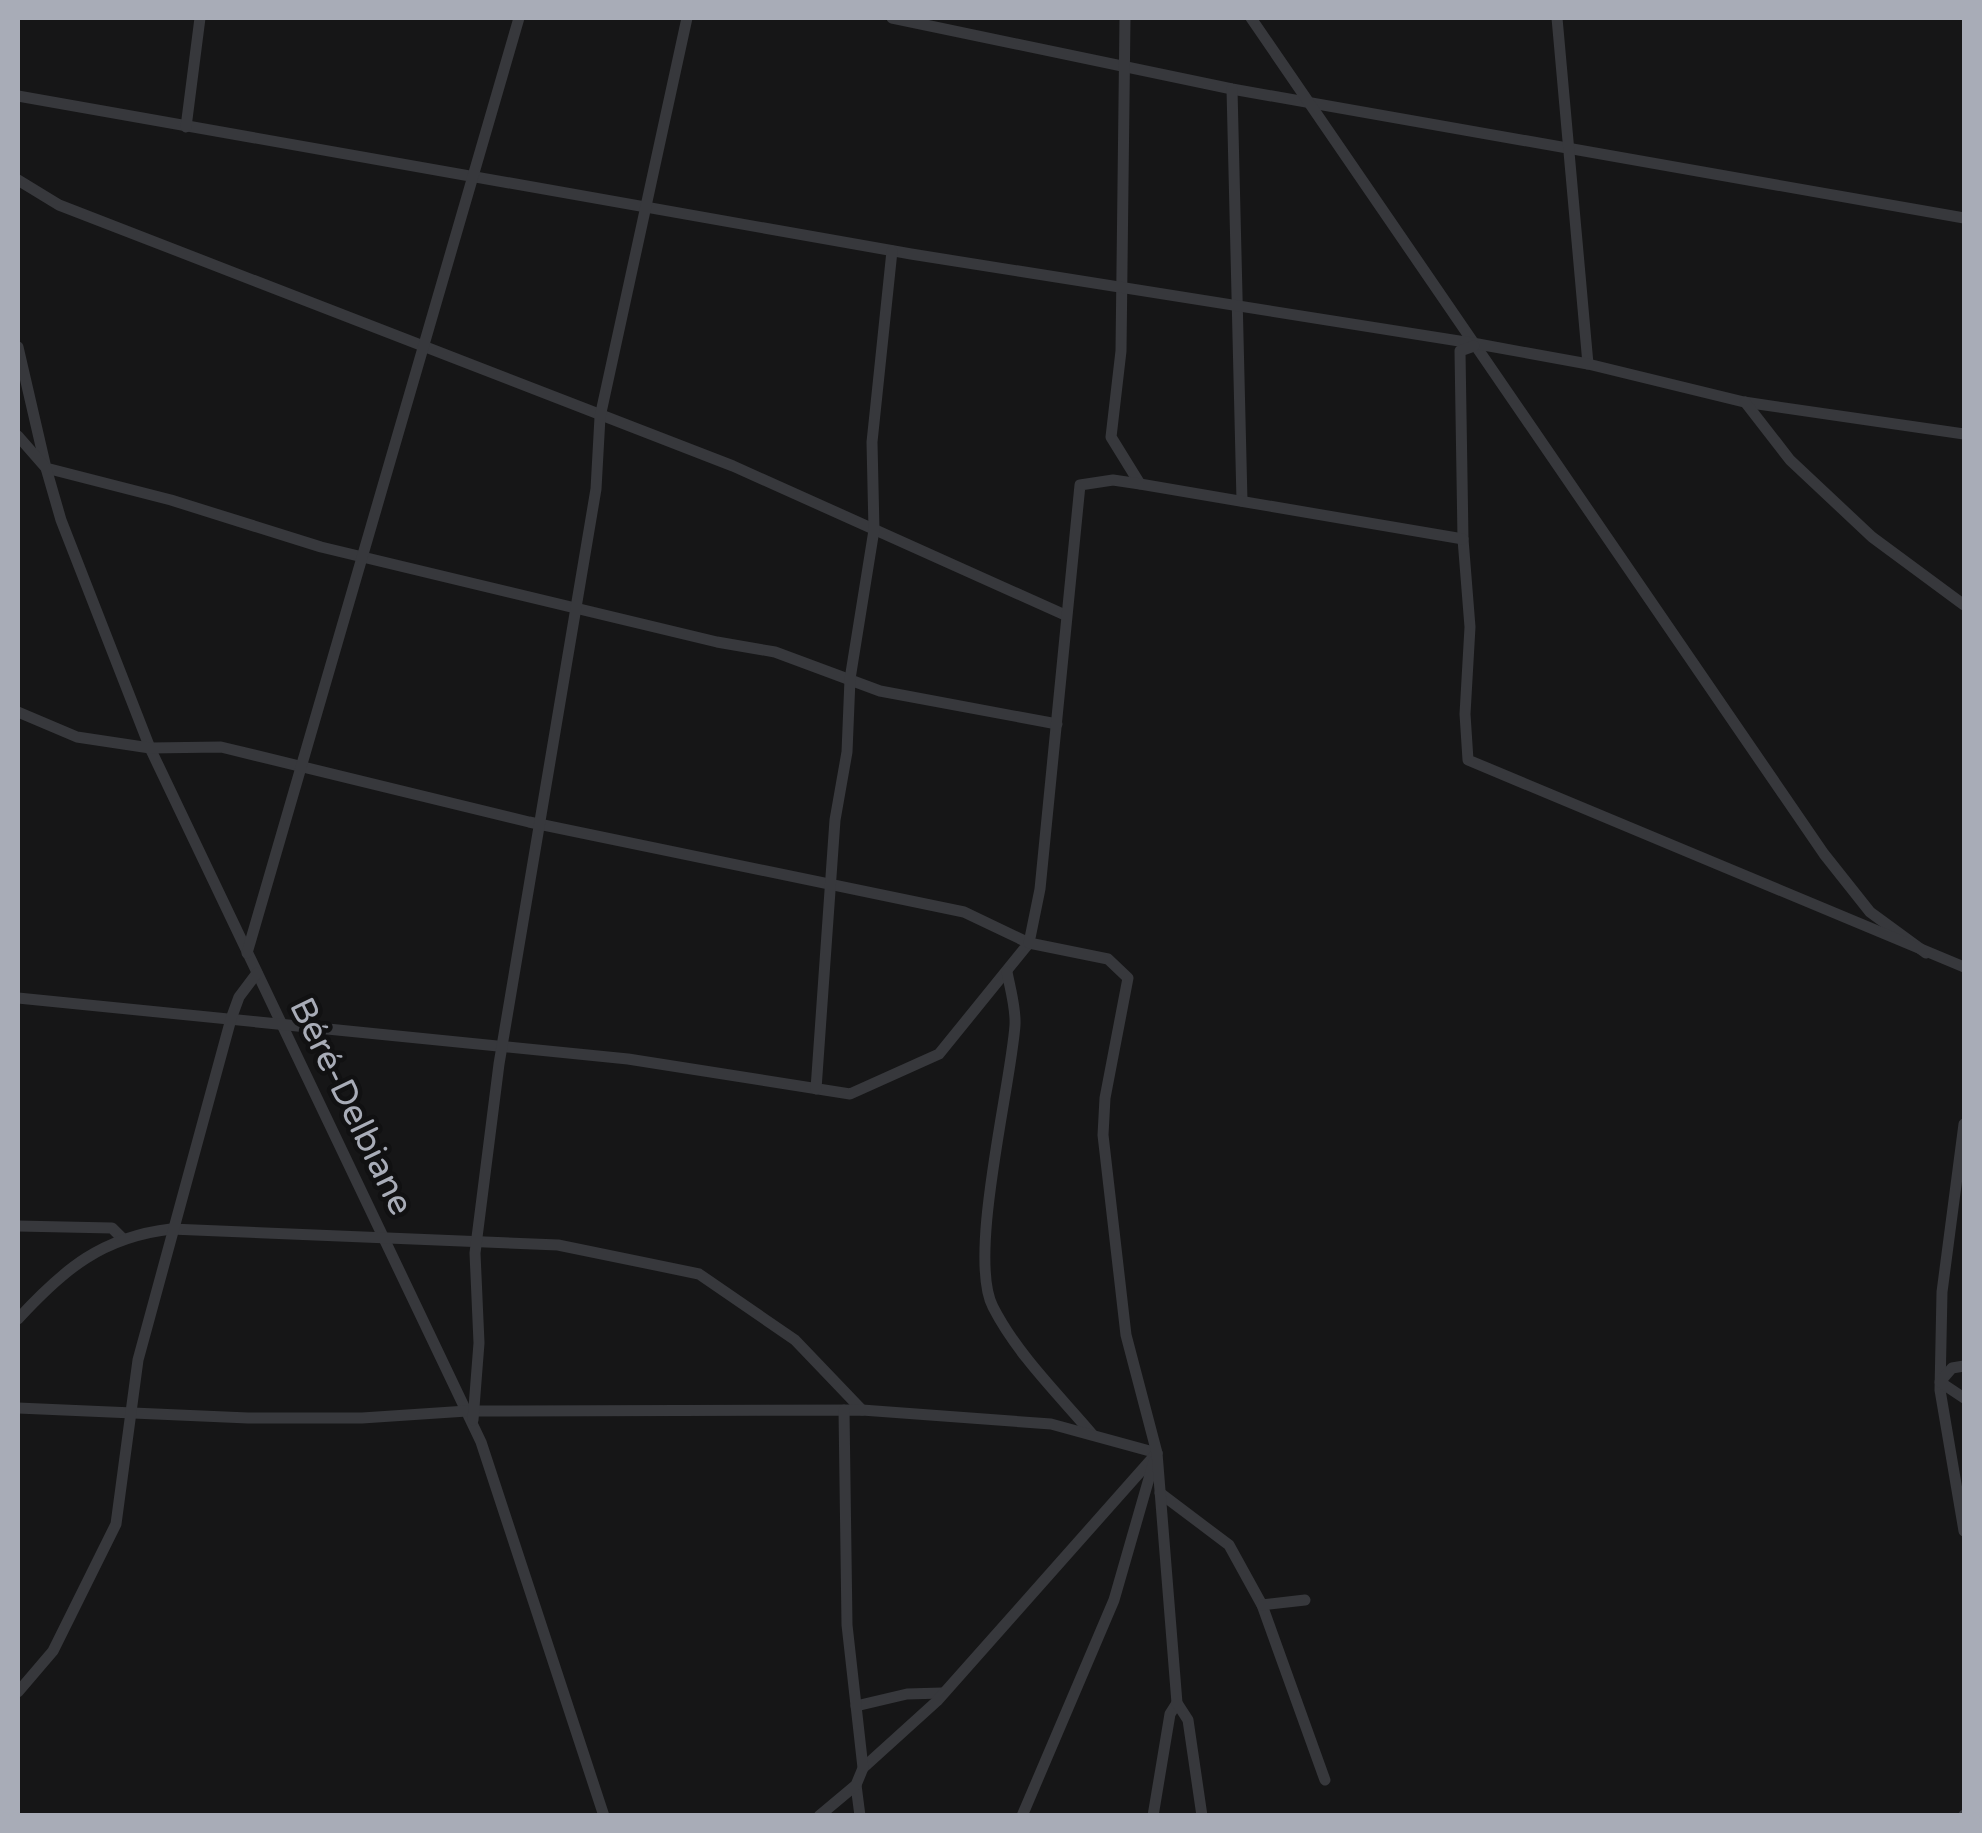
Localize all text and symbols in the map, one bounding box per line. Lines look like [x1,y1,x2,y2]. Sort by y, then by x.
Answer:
street label: Béré-Delbiane [280,991,422,1222]

